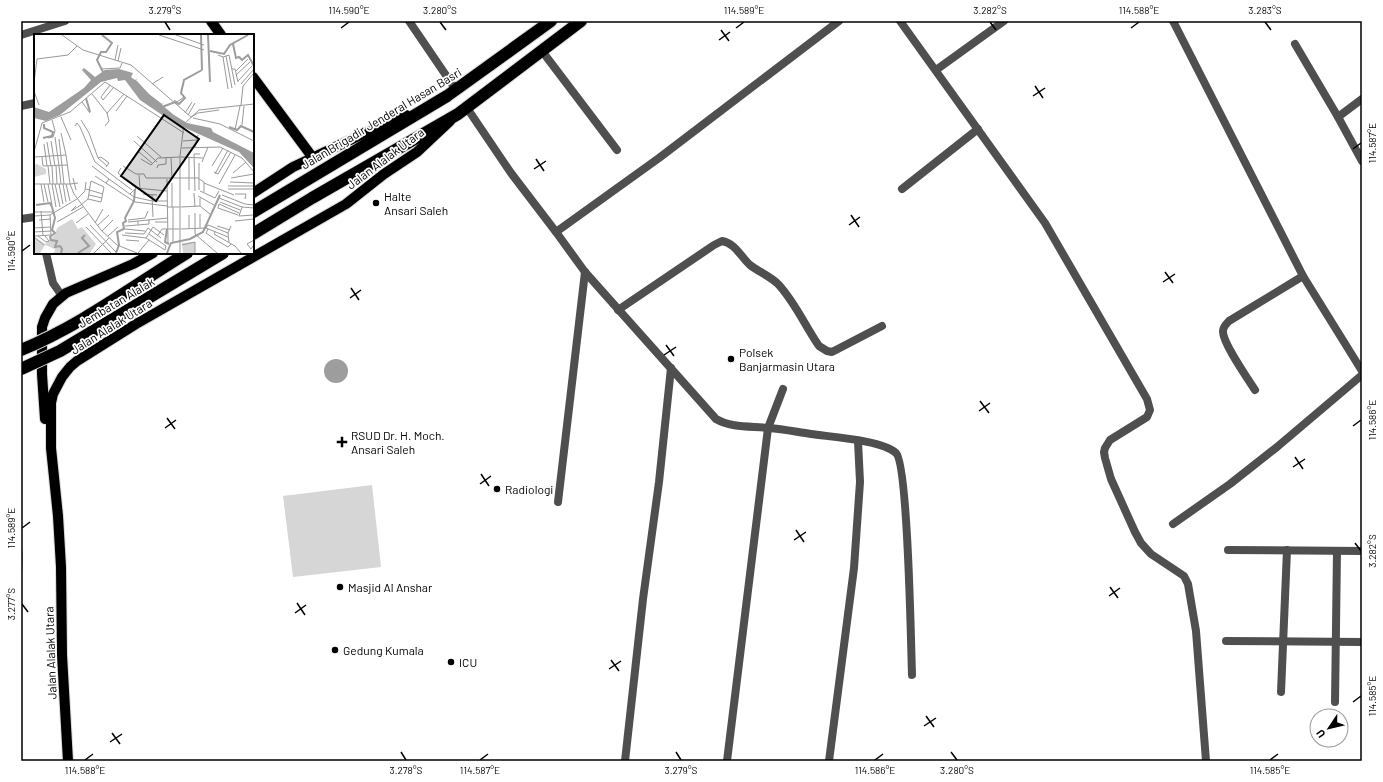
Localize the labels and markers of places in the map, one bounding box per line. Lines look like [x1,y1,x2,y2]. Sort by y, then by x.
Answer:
place label: Halte Ansari Saleh [384,189,448,217]
marker: Halte Ansari Saleh [371,198,381,208]
place label: Polsek Banjarmasin Utara [739,345,835,373]
marker: Polsek Banjarmasin Utara [726,354,736,364]
place label: RSUD Dr. H. Moch. Ansari Saleh [351,428,445,456]
marker: RSUD Dr. H. Moch. Ansari Saleh [336,436,348,448]
place label: Radiologi [505,482,553,496]
marker: Radiologi [492,484,502,494]
place label: Masjid Al Anshar [348,580,433,594]
marker: Masjid Al Anshar [335,582,345,592]
place label: Gedung Kumala [343,643,424,657]
marker: Gedung Kumala [330,645,340,655]
place label: ICU [459,655,477,669]
marker: ICU [446,657,456,667]

